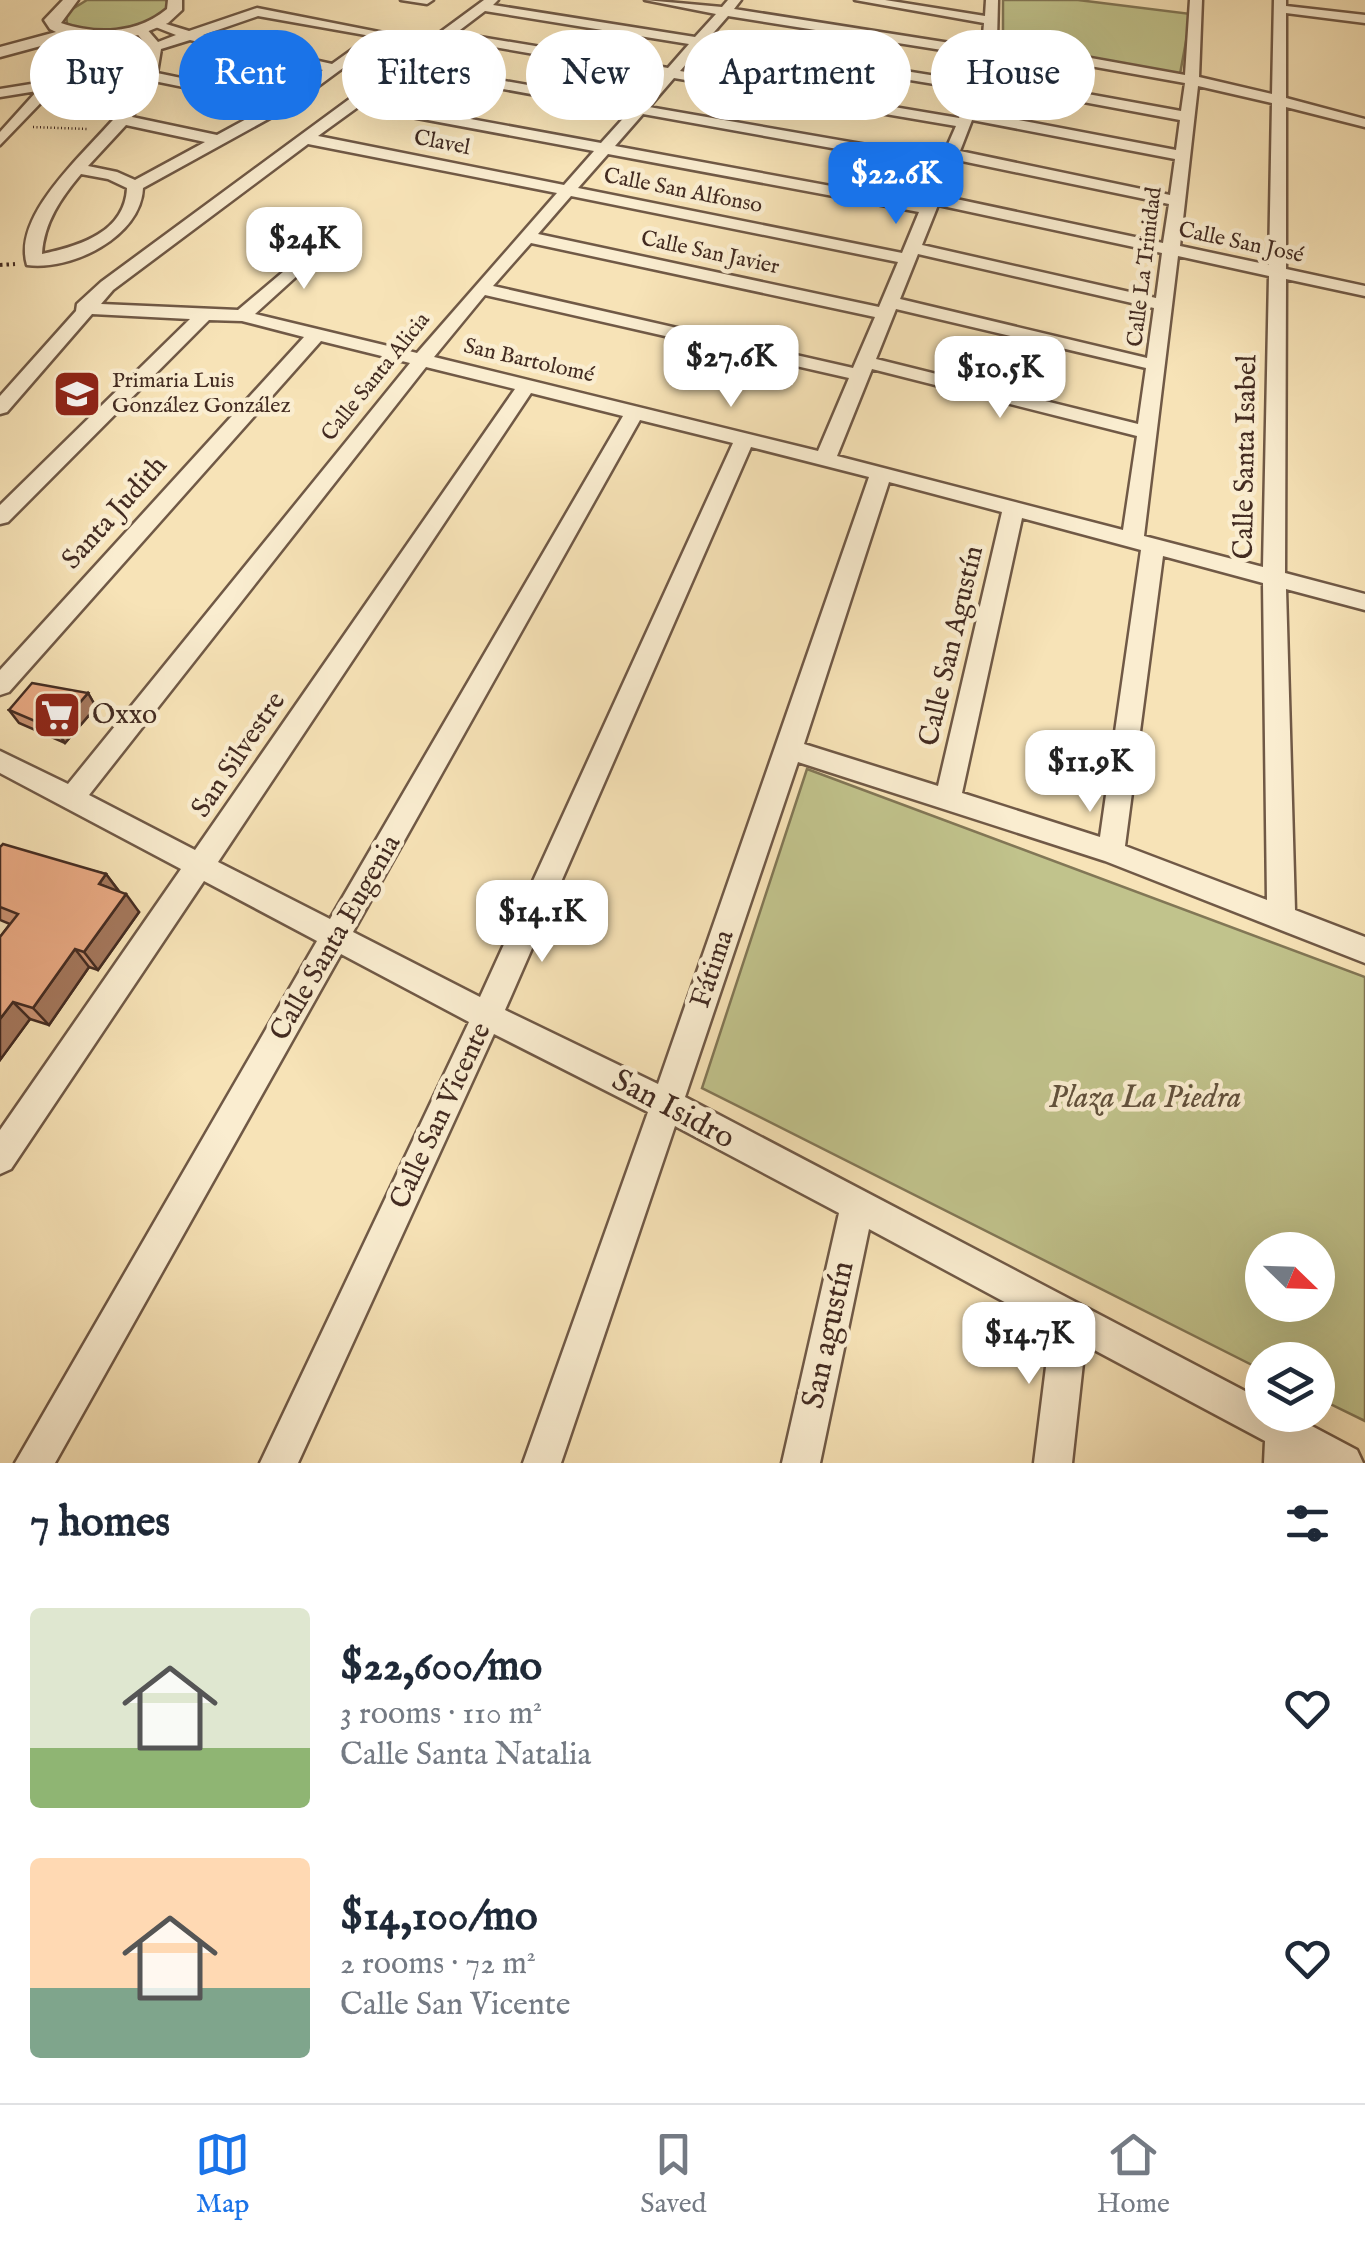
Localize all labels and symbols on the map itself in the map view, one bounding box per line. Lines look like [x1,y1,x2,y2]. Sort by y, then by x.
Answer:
street label: Clavel [411,124,473,162]
pin: $22.6K [815,142,977,227]
street label: Calle San Alfonso [601,162,765,220]
street label: Calle La Trinidad [1121,185,1169,349]
pin: $24K [245,207,363,292]
street label: Calle San José [1176,216,1306,270]
street label: Calle San Javier [638,225,782,281]
street label: Calle Santa Alicia [315,306,437,447]
pin: $27.6K [650,325,812,410]
street label: San Bartolomé [461,332,597,390]
pin: $10.5K [919,336,1081,421]
street label: Calle Santa Isabel [1227,354,1265,560]
place label: Primaria Luis González González [112,367,291,420]
school or university icon: Primaria Luis González González [51,368,103,420]
street label: Santa Judith [55,449,175,577]
street label: Calle San Agustín [912,542,992,749]
street label: San Silvestre [184,685,294,825]
supermarket icon: Oxxo [31,689,83,741]
place label: Oxxo [92,698,157,733]
pin: $11.9K [1009,730,1171,815]
street label: Calle Santa Eugenia [263,828,410,1047]
pin: $14.1K [461,880,623,965]
street label: Fátima [683,924,743,1013]
street label: Calle San Vicente [383,1017,500,1215]
street label: San Isidro [604,1060,742,1160]
park label: Plaza La Piedra [1048,1078,1242,1119]
north arrow [1245,1232,1335,1322]
street label: San agustín [793,1257,865,1413]
pin: $14.7K [948,1302,1110,1387]

